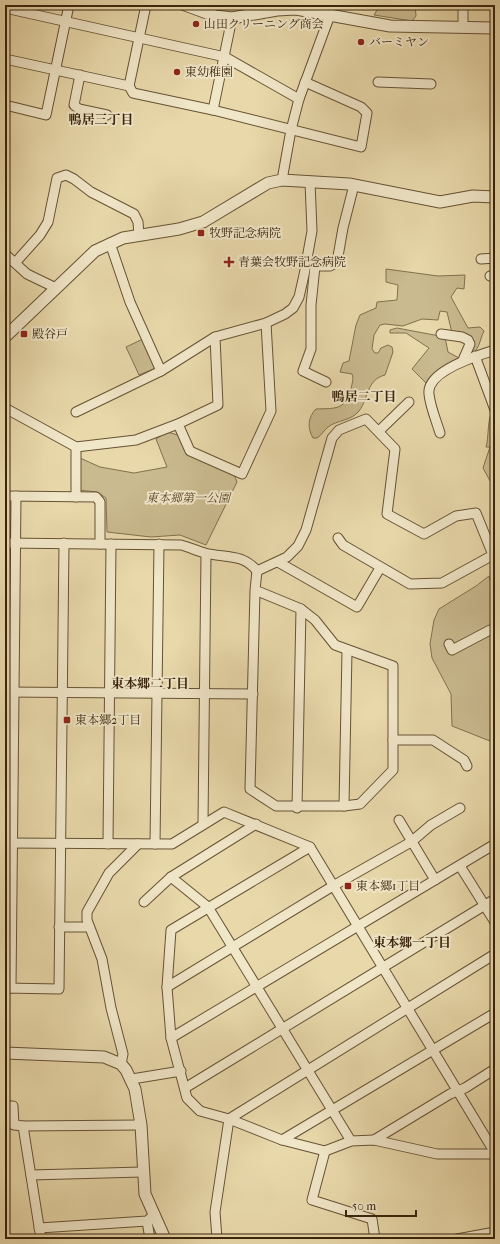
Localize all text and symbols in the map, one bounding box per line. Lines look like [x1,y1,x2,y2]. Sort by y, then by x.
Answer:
place label: 山田クリーニング商会 [204,17,324,31]
marker: 山田クリーニング商会 [191,19,201,29]
place label: バーミヤン [369,35,429,49]
marker: バーミヤン [356,37,366,47]
place label: 東幼稚園 [185,65,233,79]
marker: 東幼稚園 [172,67,182,77]
district label: 鴨居三丁目 [68,112,134,127]
place label: 牧野記念病院 [209,226,281,240]
marker: 牧野記念病院 [196,228,206,238]
place label: 青葉会牧野記念病院 [238,255,346,269]
marker: 青葉会牧野記念病院 [223,256,235,268]
place label: 殿谷戸 [32,327,68,341]
marker: 殿谷戸 [19,329,29,339]
district label: 鴨居二丁目 [331,389,397,404]
park label: 東本郷第一公園 [146,491,232,505]
district label: 東本郷二丁目 [111,676,189,691]
place label: 東本郷2丁目 [75,713,141,727]
marker: 東本郷2丁目 [62,715,72,725]
place label: 東本郷1丁目 [356,879,420,893]
marker: 東本郷1丁目 [343,881,353,891]
district label: 東本郷一丁目 [373,935,451,950]
scale bar [346,1192,416,1218]
text: 50 m [352,1199,376,1213]

